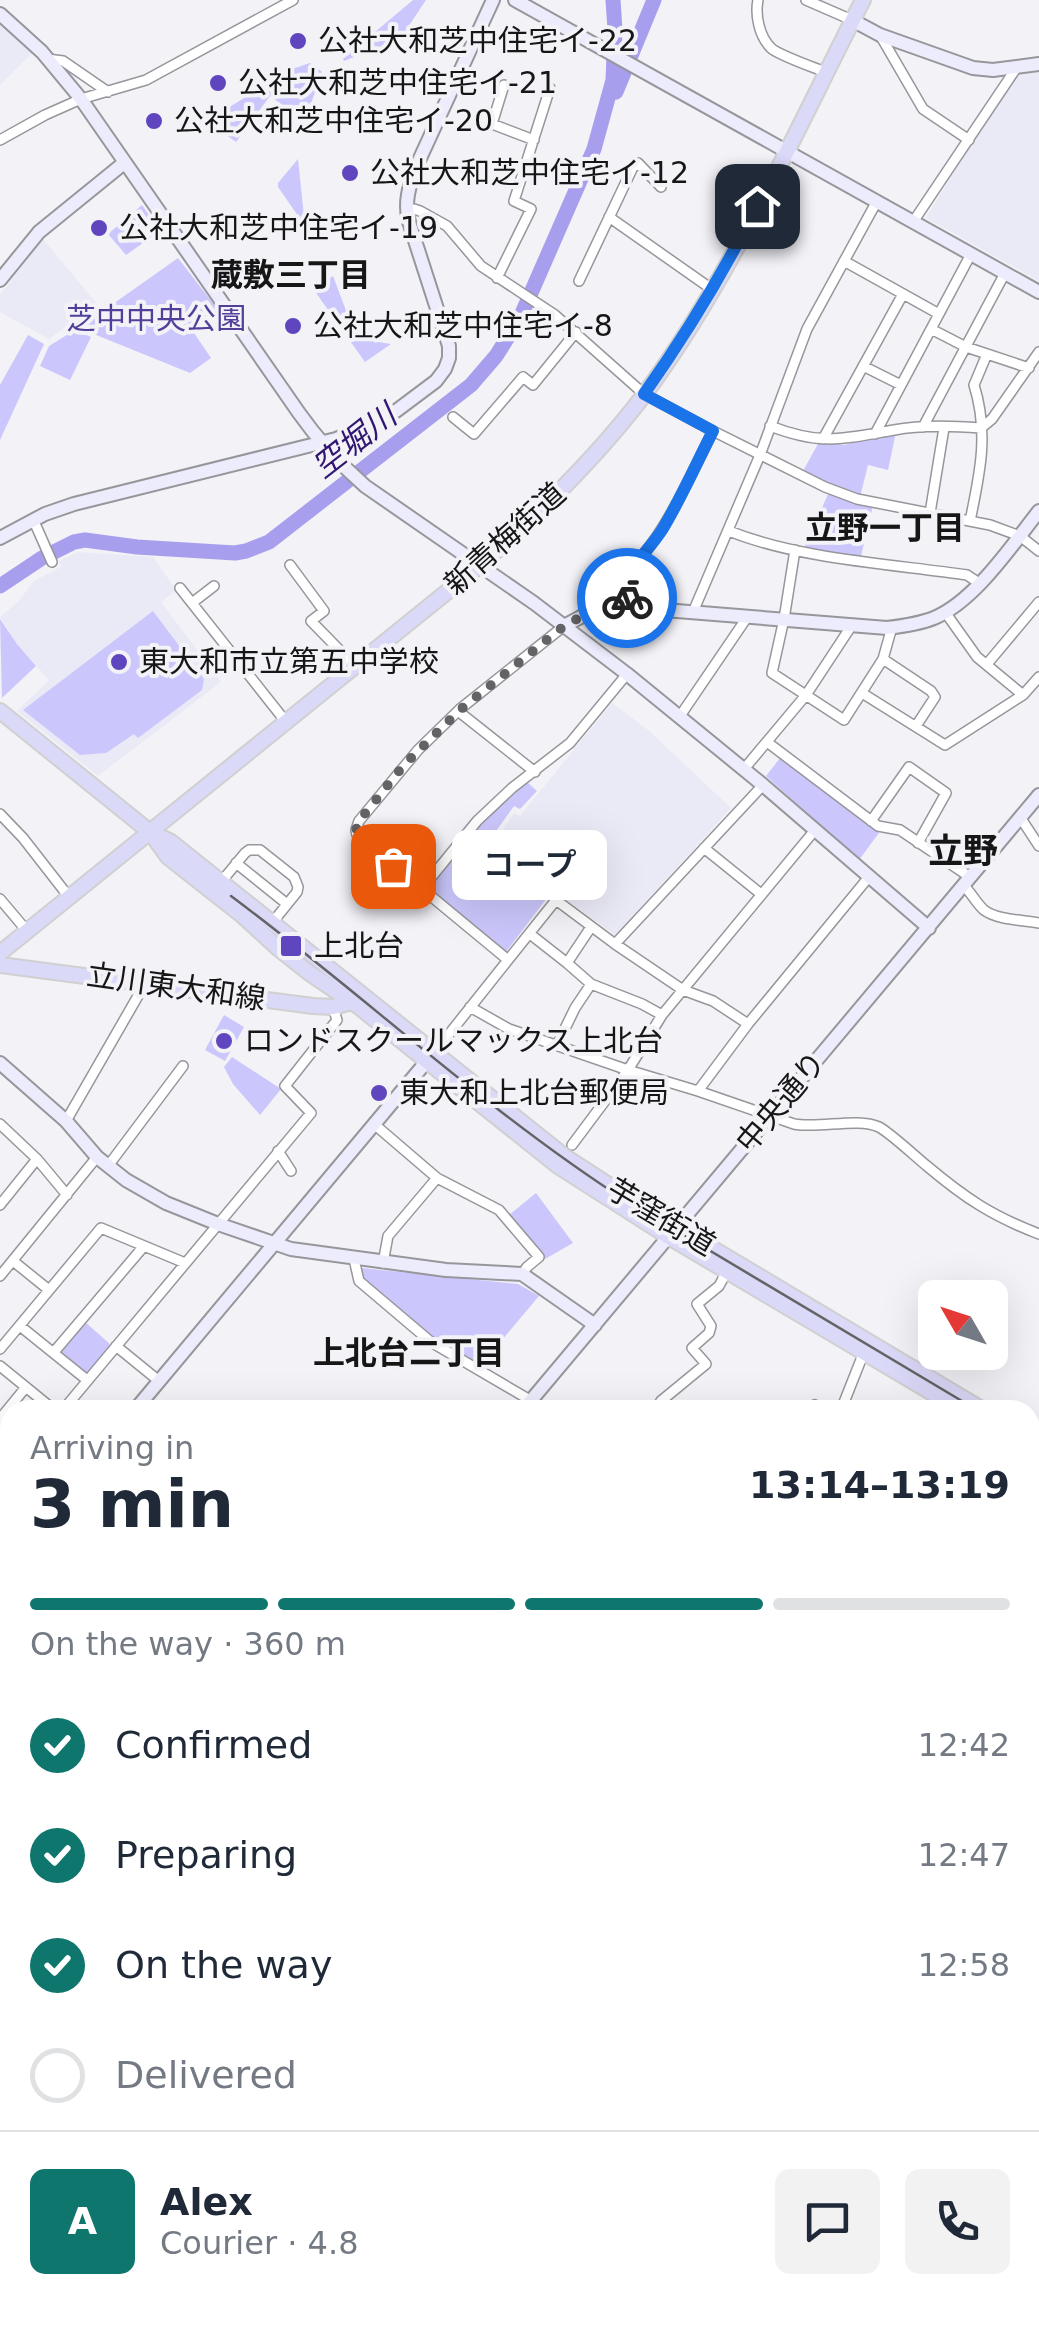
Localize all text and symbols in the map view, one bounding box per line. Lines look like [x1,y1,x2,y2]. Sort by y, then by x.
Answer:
place label: 公社大和芝中住宅イ-22 [318,23,637,58]
marker: 公社大和芝中住宅イ-22 [287,30,309,52]
place label: 公社大和芝中住宅イ-21 [238,65,557,100]
marker: 公社大和芝中住宅イ-21 [207,72,229,94]
place label: 公社大和芝中住宅イ-20 [174,103,493,138]
marker: 公社大和芝中住宅イ-20 [143,110,165,132]
place label: 公社大和芝中住宅イ-12 [370,155,689,190]
marker: 公社大和芝中住宅イ-12 [339,162,361,184]
pin [715,164,800,249]
icon: home [730,179,785,234]
place label: 公社大和芝中住宅イ-19 [119,210,438,245]
marker: 公社大和芝中住宅イ-19 [88,217,110,239]
district label: 蔵敷三丁目 [211,256,371,294]
park label: 芝中中央公園 [66,301,246,336]
place label: 公社大和芝中住宅イ-8 [313,308,613,343]
marker: 公社大和芝中住宅イ-8 [282,315,304,337]
water label: 空堀川 [304,395,406,486]
street label: 新青梅街道 [437,475,572,602]
district label: 立野一丁目 [805,509,965,547]
courier [577,548,677,648]
icon: bike [600,571,655,626]
place label: 東大和市立第五中学校 [139,644,439,679]
marker: 東大和市立第五中学校 [108,651,130,673]
pin [351,824,436,909]
callout: コープ [453,831,608,901]
district label: 立野 [928,831,998,871]
icon: bag [366,839,421,894]
text: コープ [482,846,577,884]
place label: 上北台 [314,928,404,963]
marker: 上北台 [278,933,304,959]
street label: 立川東大和線 [85,957,268,1016]
place label: ロンドスクールマックス上北台 [244,1023,663,1058]
marker: ロンドスクールマックス上北台 [213,1030,235,1052]
street label: 中央通り [729,1044,833,1159]
place label: 東大和上北台郵便局 [399,1075,669,1110]
marker: 東大和上北台郵便局 [368,1082,390,1104]
street label: 芋窪街道 [601,1171,722,1262]
north arrow [918,1280,1008,1370]
map controls [918,1280,1008,1370]
district label: 上北台二丁目 [313,1334,505,1372]
text: Arriving in [30,1429,194,1467]
text: 13:14–13:19 [749,1463,1010,1507]
text: 3 min [30,1467,234,1542]
text: On the way · 360 m [30,1625,346,1663]
icon: check [30,1718,85,1773]
text: Confirmed [115,1723,312,1767]
text: 12:42 [918,1726,1010,1764]
icon: check [30,1828,85,1883]
text: Preparing [115,1833,297,1877]
text: 12:47 [918,1836,1010,1874]
icon: check [30,1938,85,1993]
text: On the way [115,1943,332,1987]
text: 12:58 [918,1946,1010,1984]
text: Delivered [115,2053,297,2097]
button: chat [775,2169,880,2274]
button: phone [905,2169,1010,2274]
text: Alex [160,2180,253,2224]
text: A [68,2199,97,2243]
text: Courier · 4.8 [160,2224,359,2262]

